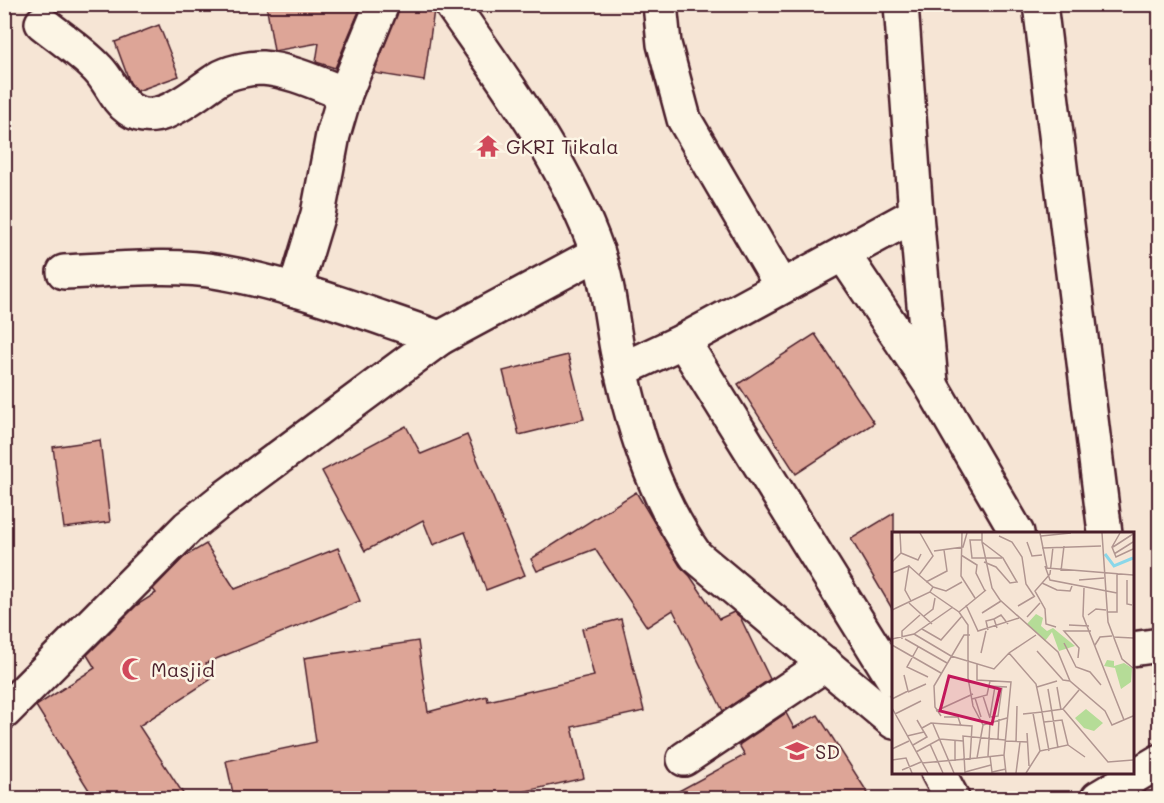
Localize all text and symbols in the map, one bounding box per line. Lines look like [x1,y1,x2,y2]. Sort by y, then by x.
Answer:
temple icon: GKRI Tikala [475,133,501,159]
place label: GKRI Tikala [506,133,619,159]
inset map [892,532,1134,773]
mosque icon: Masjid [120,656,146,682]
place label: Masjid [151,656,215,682]
school or university icon: SD [784,738,810,764]
place label: SD [815,738,840,764]

